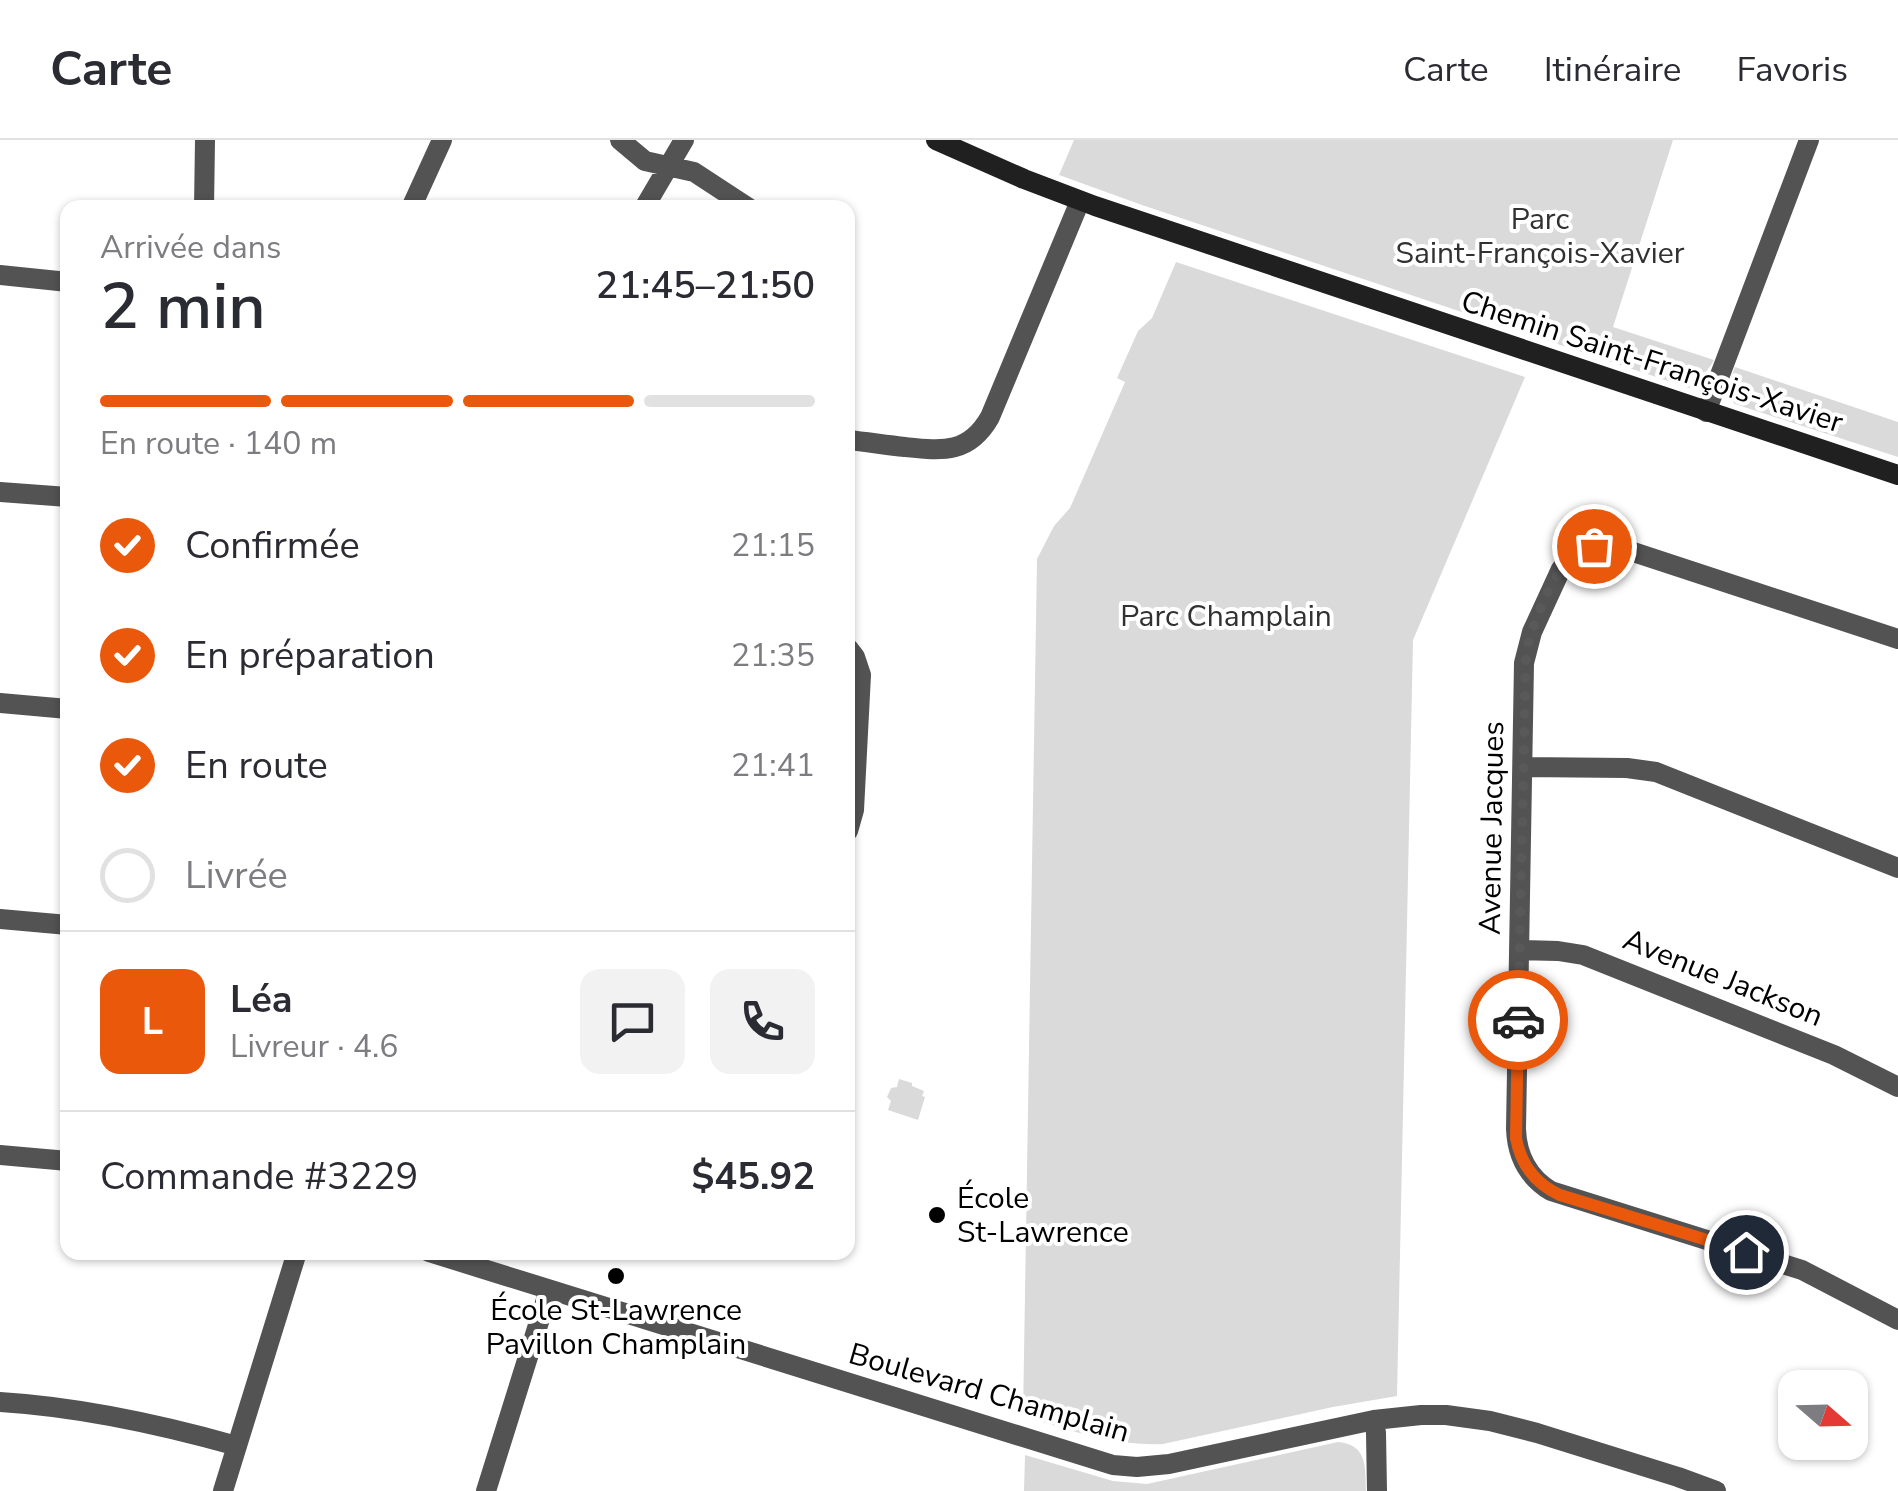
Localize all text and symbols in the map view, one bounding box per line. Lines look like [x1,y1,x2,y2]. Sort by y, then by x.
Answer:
text: Carte [50,36,172,102]
text: Carte [1403,46,1489,93]
text: Itinéraire [1544,46,1681,93]
text: Favoris [1736,46,1848,93]
park label: Parc Saint-François-Xavier [1396,199,1685,274]
text: Arrivée dans [100,226,281,269]
text: 21:45–21:50 [596,260,815,311]
text: 2 min [100,262,266,351]
street label: Chemin Saint-François-Xavier [1456,281,1849,443]
text: En route · 140 m [100,422,337,465]
pin [1552,504,1637,589]
icon: check [100,518,155,573]
icon: bag [1567,519,1622,574]
text: Confirmée [185,520,360,571]
text: 21:15 [731,524,815,567]
park label: Parc Champlain [1120,596,1332,637]
icon: check [100,628,155,683]
text: En préparation [185,630,435,681]
text: 21:35 [731,634,815,677]
street label: Avenue Jacques [1470,721,1514,935]
icon: check [100,738,155,793]
text: En route [185,740,328,791]
text: 21:41 [731,744,815,787]
text: Livrée [185,850,288,901]
street label: Avenue Jackson [1617,919,1829,1037]
button: chat [580,969,685,1074]
button: phone [710,969,815,1074]
courier [1468,970,1568,1070]
text: Léa [230,974,293,1025]
icon: car [1491,993,1546,1048]
text: L [142,996,163,1047]
text: Livreur · 4.6 [230,1025,398,1068]
text: Commande #3229 [100,1151,418,1202]
text: $45.92 [692,1151,815,1202]
place label: École St-Lawrence [957,1178,1129,1253]
marker: École St-Lawrence [926,1204,948,1226]
pin [1704,1210,1789,1295]
icon: home [1719,1225,1774,1280]
marker: École St-Lawrence Pavillon Champlain [605,1265,627,1287]
place label: École St-Lawrence Pavillon Champlain [486,1290,746,1365]
street label: Boulevard Champlain [844,1333,1134,1453]
north arrow [1778,1370,1868,1460]
map controls [1778,1370,1868,1460]

